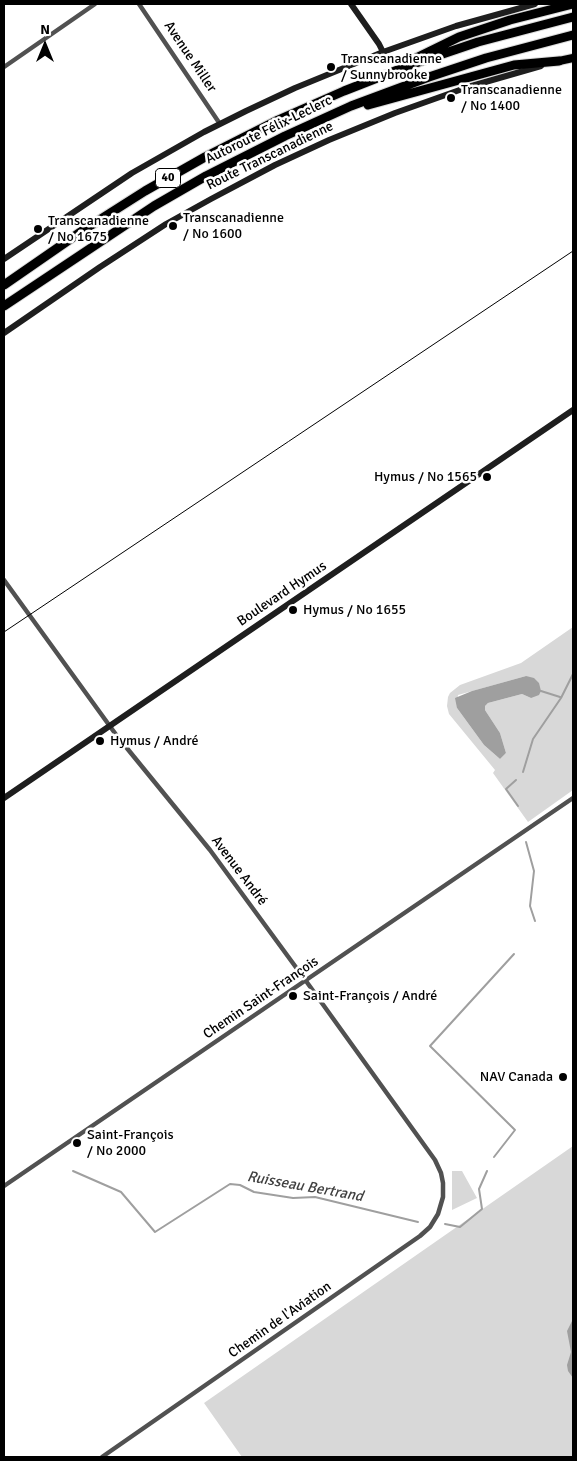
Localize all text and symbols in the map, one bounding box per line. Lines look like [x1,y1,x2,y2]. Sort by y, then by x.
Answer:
street label: Avenue Miller [160,18,220,96]
north arrow [20,20,70,70]
text: N [40,21,50,38]
place label: Transcanadienne / Sunnybrooke [341,51,442,84]
marker: Transcanadienne / Sunnybrooke [325,61,337,73]
place label: Transcanadienne / No 1400 [461,82,562,114]
street label: Autoroute Félix-Leclerc [203,92,335,168]
marker: Transcanadienne / No 1400 [445,92,457,104]
street label: Route Transcanadienne [204,118,336,194]
road number: 40 [156,168,180,188]
place label: Transcanadienne / No 1600 [183,210,284,242]
place label: Transcanadienne / No 1675 [48,213,149,246]
marker: Transcanadienne / No 1600 [167,220,179,232]
marker: Transcanadienne / No 1675 [32,223,44,235]
place label: Hymus / No 1565 [374,469,477,485]
marker: Hymus / No 1565 [481,471,493,483]
street label: Boulevard Hymus [234,558,330,630]
place label: Hymus / No 1655 [303,602,406,618]
marker: Hymus / No 1655 [287,604,299,616]
place label: Hymus / André [110,733,199,749]
marker: Hymus / André [94,735,106,747]
street label: Avenue André [208,833,270,909]
street label: Chemin Saint-François [200,953,322,1043]
place label: Saint-François / André [303,988,437,1004]
marker: Saint-François / André [287,990,299,1002]
place label: NAV Canada [480,1069,553,1085]
marker: NAV Canada [557,1071,569,1083]
place label: Saint-François / No 2000 [87,1127,174,1160]
marker: Saint-François / No 2000 [71,1137,83,1149]
water label: Ruisseau Bertrand [246,1168,364,1206]
street label: Chemin de l'Aviation [225,1278,335,1362]

